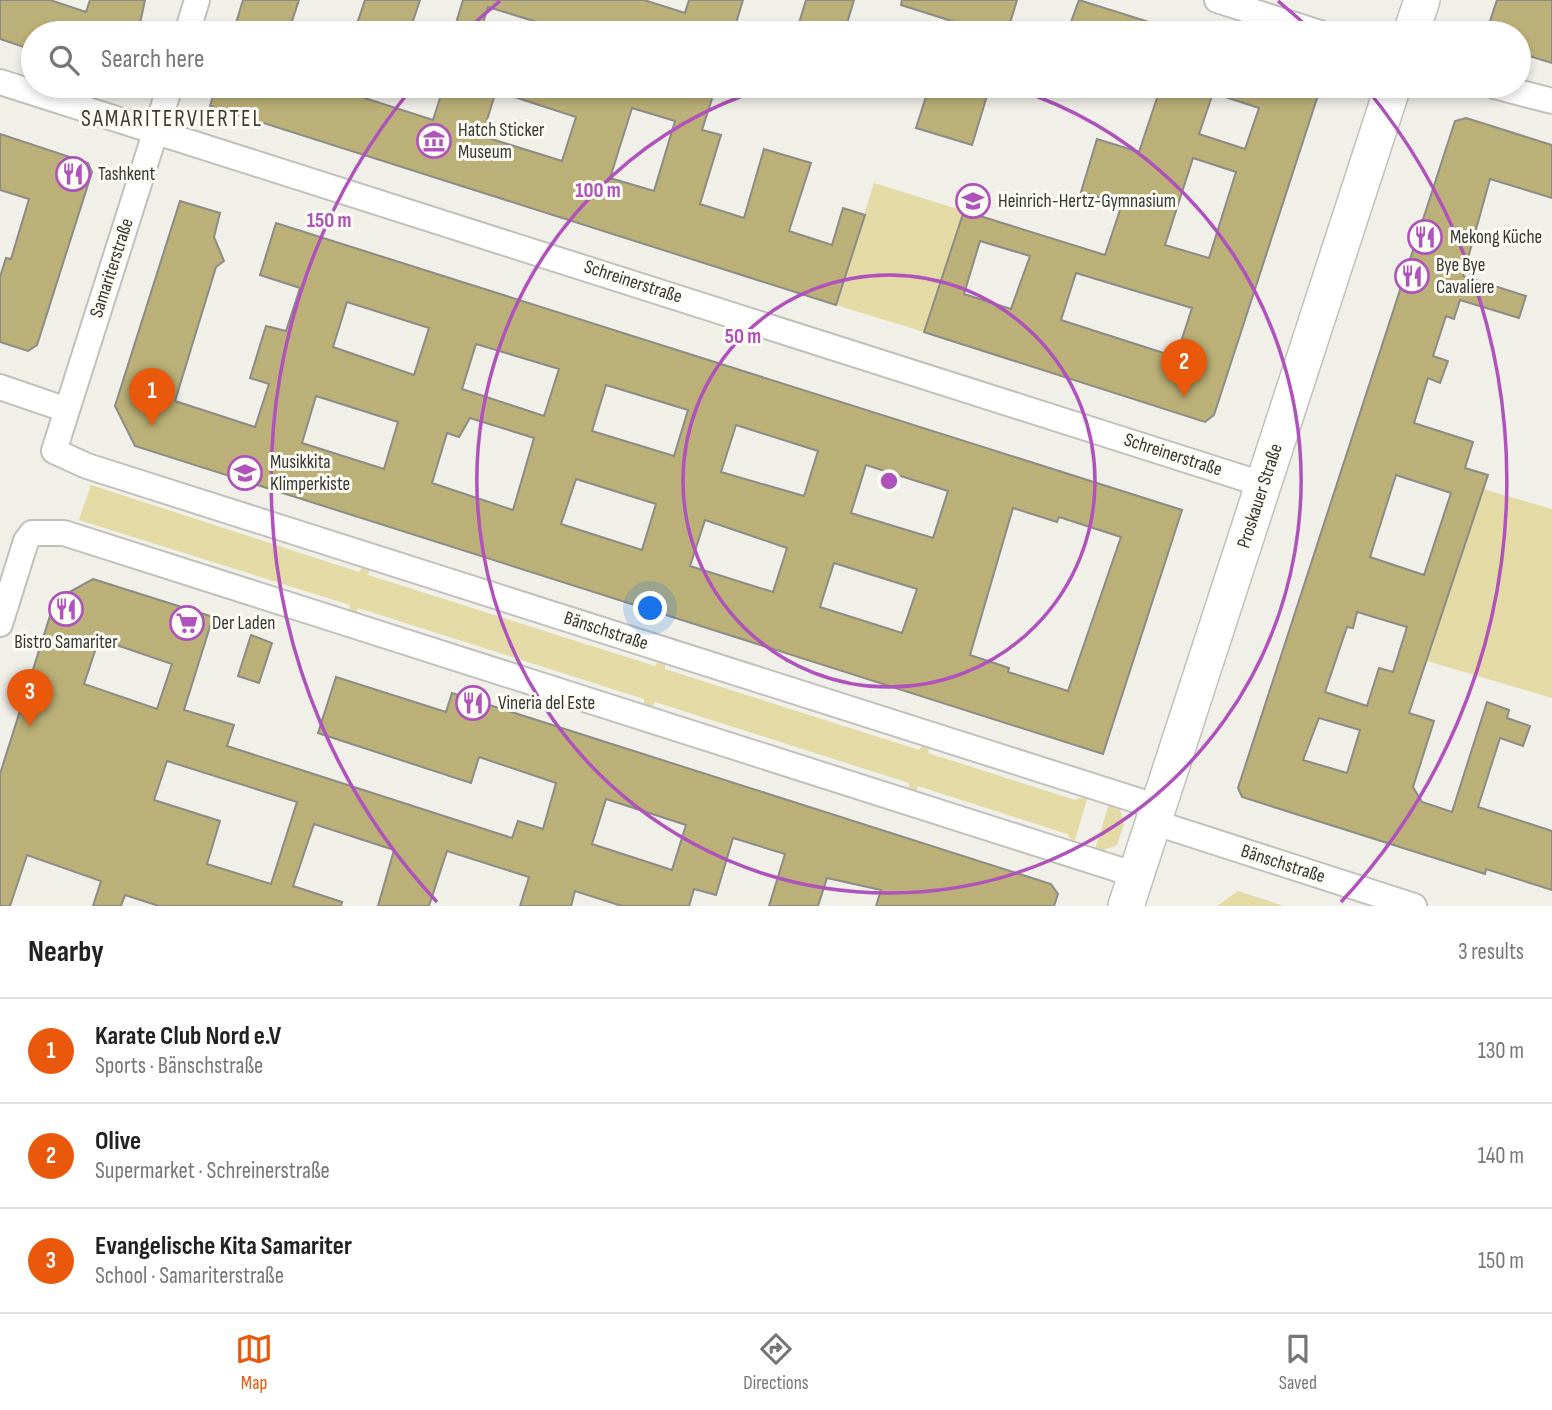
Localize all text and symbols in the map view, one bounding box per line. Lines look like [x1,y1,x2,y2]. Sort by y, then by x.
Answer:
search box [21,21,1531,98]
icon: search [45,41,83,79]
text: Search here [101,44,204,75]
district label: SAMARITERVIERTEL [81,105,263,133]
place label: Hatch Sticker Museum [458,119,545,164]
museum icon: Hatch Sticker Museum [415,122,453,160]
restaurant icon: Tashkent [54,155,92,193]
place label: Tashkent [98,163,156,186]
text: 100 m [575,178,621,203]
school or university icon: Heinrich-Hertz-Gymnasium [954,182,992,220]
place label: Heinrich-Hertz-Gymnasium [998,190,1176,213]
text: 150 m [307,208,351,233]
street label: Samariterstraße [85,215,139,321]
restaurant icon: Mekong Küche [1406,218,1444,256]
place label: Mekong Küche [1450,226,1542,249]
place label: Bye Bye Cavaliere [1436,254,1494,299]
street label: Schreinerstraße [581,255,685,309]
restaurant icon: Bye Bye Cavaliere [1393,257,1431,295]
text: 50 m [725,324,761,349]
pin: 2 [1161,339,1207,397]
pin: 1 [129,368,175,426]
street label: Schreinerstraße [1121,428,1225,482]
street label: Proskauer Straße [1232,441,1288,551]
place label: Musikkita Klimperkiste [270,451,350,496]
school or university icon: Musikkita Klimperkiste [226,454,264,492]
centre of rings [877,469,901,493]
restaurant icon: Bistro Samariter [47,590,85,628]
your location [633,591,667,625]
supermarket icon: Der Laden [168,604,206,642]
street label: Bänschstraße [561,607,651,655]
place label: Der Laden [212,612,276,635]
place label: Bistro Samariter [14,631,118,654]
pin: 3 [7,669,53,727]
restaurant icon: Vineria del Este [454,684,492,722]
place label: Vineria del Este [498,692,595,715]
street label: Bänschstraße [1238,840,1328,888]
text: Nearby [28,934,104,970]
text: 3 results [1458,938,1524,966]
text: Karate Club Nord e.V [95,1021,281,1052]
text: 1 [46,1037,56,1065]
text: 130 m [1478,1037,1524,1065]
text: Sports · Bänschstraße [95,1052,263,1080]
text: Olive [95,1126,141,1157]
text: 2 [46,1142,56,1170]
text: 140 m [1478,1142,1524,1170]
text: Supermarket · Schreinerstraße [95,1157,330,1185]
text: Evangelische Kita Samariter [95,1231,352,1262]
text: 3 [46,1247,56,1275]
text: 150 m [1478,1247,1524,1275]
text: School · Samariterstraße [95,1262,284,1290]
tab: Map [235,1330,273,1395]
tab: Directions [743,1330,809,1395]
tab: Saved [1279,1330,1317,1395]

